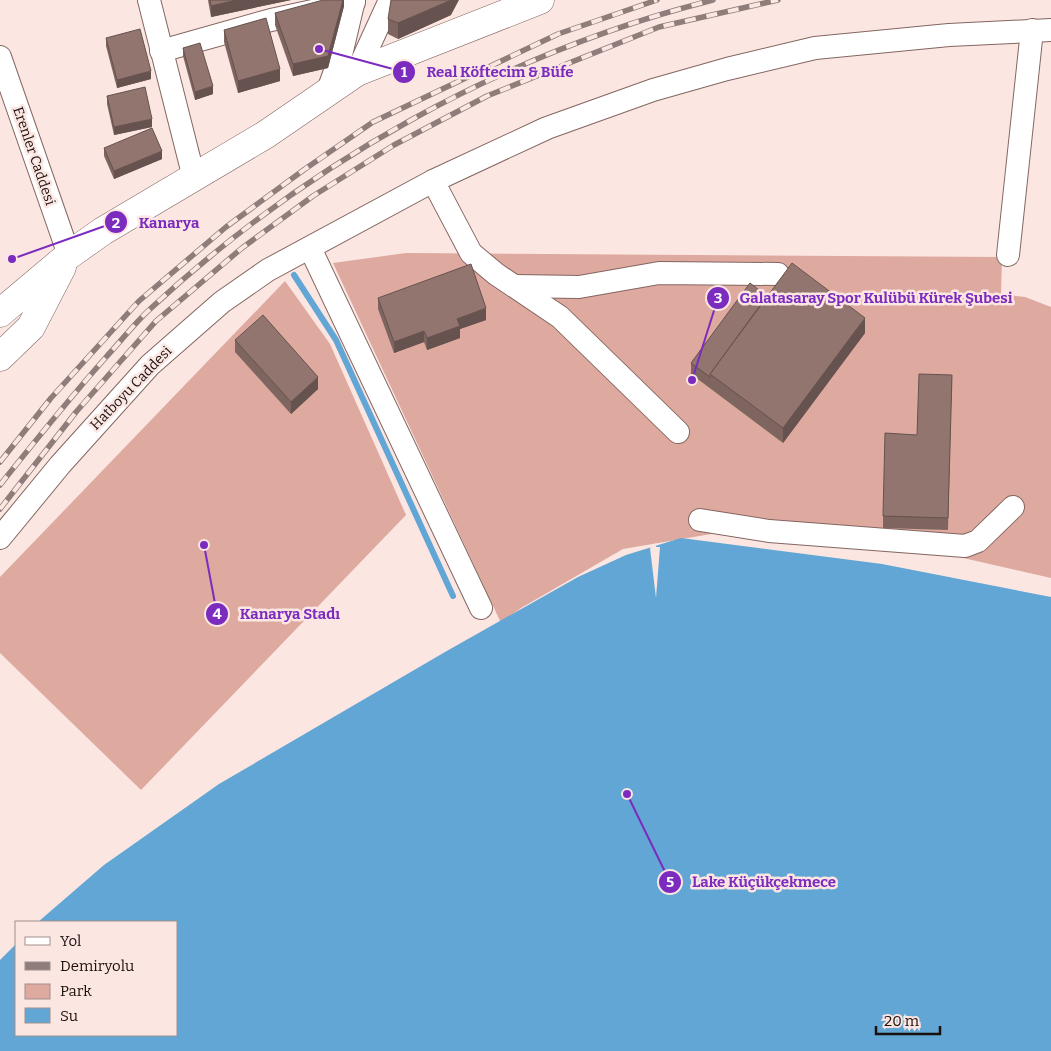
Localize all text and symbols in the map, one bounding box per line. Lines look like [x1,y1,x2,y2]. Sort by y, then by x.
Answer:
callout: Real Köftecim & Büfe [392,57,584,87]
text: 1 [401,63,408,81]
text: Real Köftecim & Büfe [426,63,574,81]
street label: Erenler Caddesi [9,104,59,208]
callout: Kanarya [104,207,209,237]
text: 2 [112,214,120,232]
text: Kanarya [139,214,200,232]
callout: Galatasaray Spor Kulübü Kürek Şubesi [705,283,1023,313]
text: 3 [714,289,722,307]
text: Galatasaray Spor Kulübü Kürek Şubesi [740,289,1013,307]
street label: Hatboyu Caddesi [87,343,175,433]
callout: Kanarya Stadı [205,599,350,629]
text: 4 [212,605,222,623]
text: Kanarya Stadı [240,605,340,623]
callout: Lake Küçükçekmece [657,867,846,897]
text: 5 [666,873,674,891]
text: Lake Küçükçekmece [692,873,836,891]
legend [15,921,178,1036]
text: Yol [60,932,81,950]
text: Demiryolu [60,957,134,975]
text: Park [60,982,92,1000]
scale bar [876,1004,940,1036]
text: Su [60,1007,78,1025]
text: 20 m [884,1012,920,1030]

